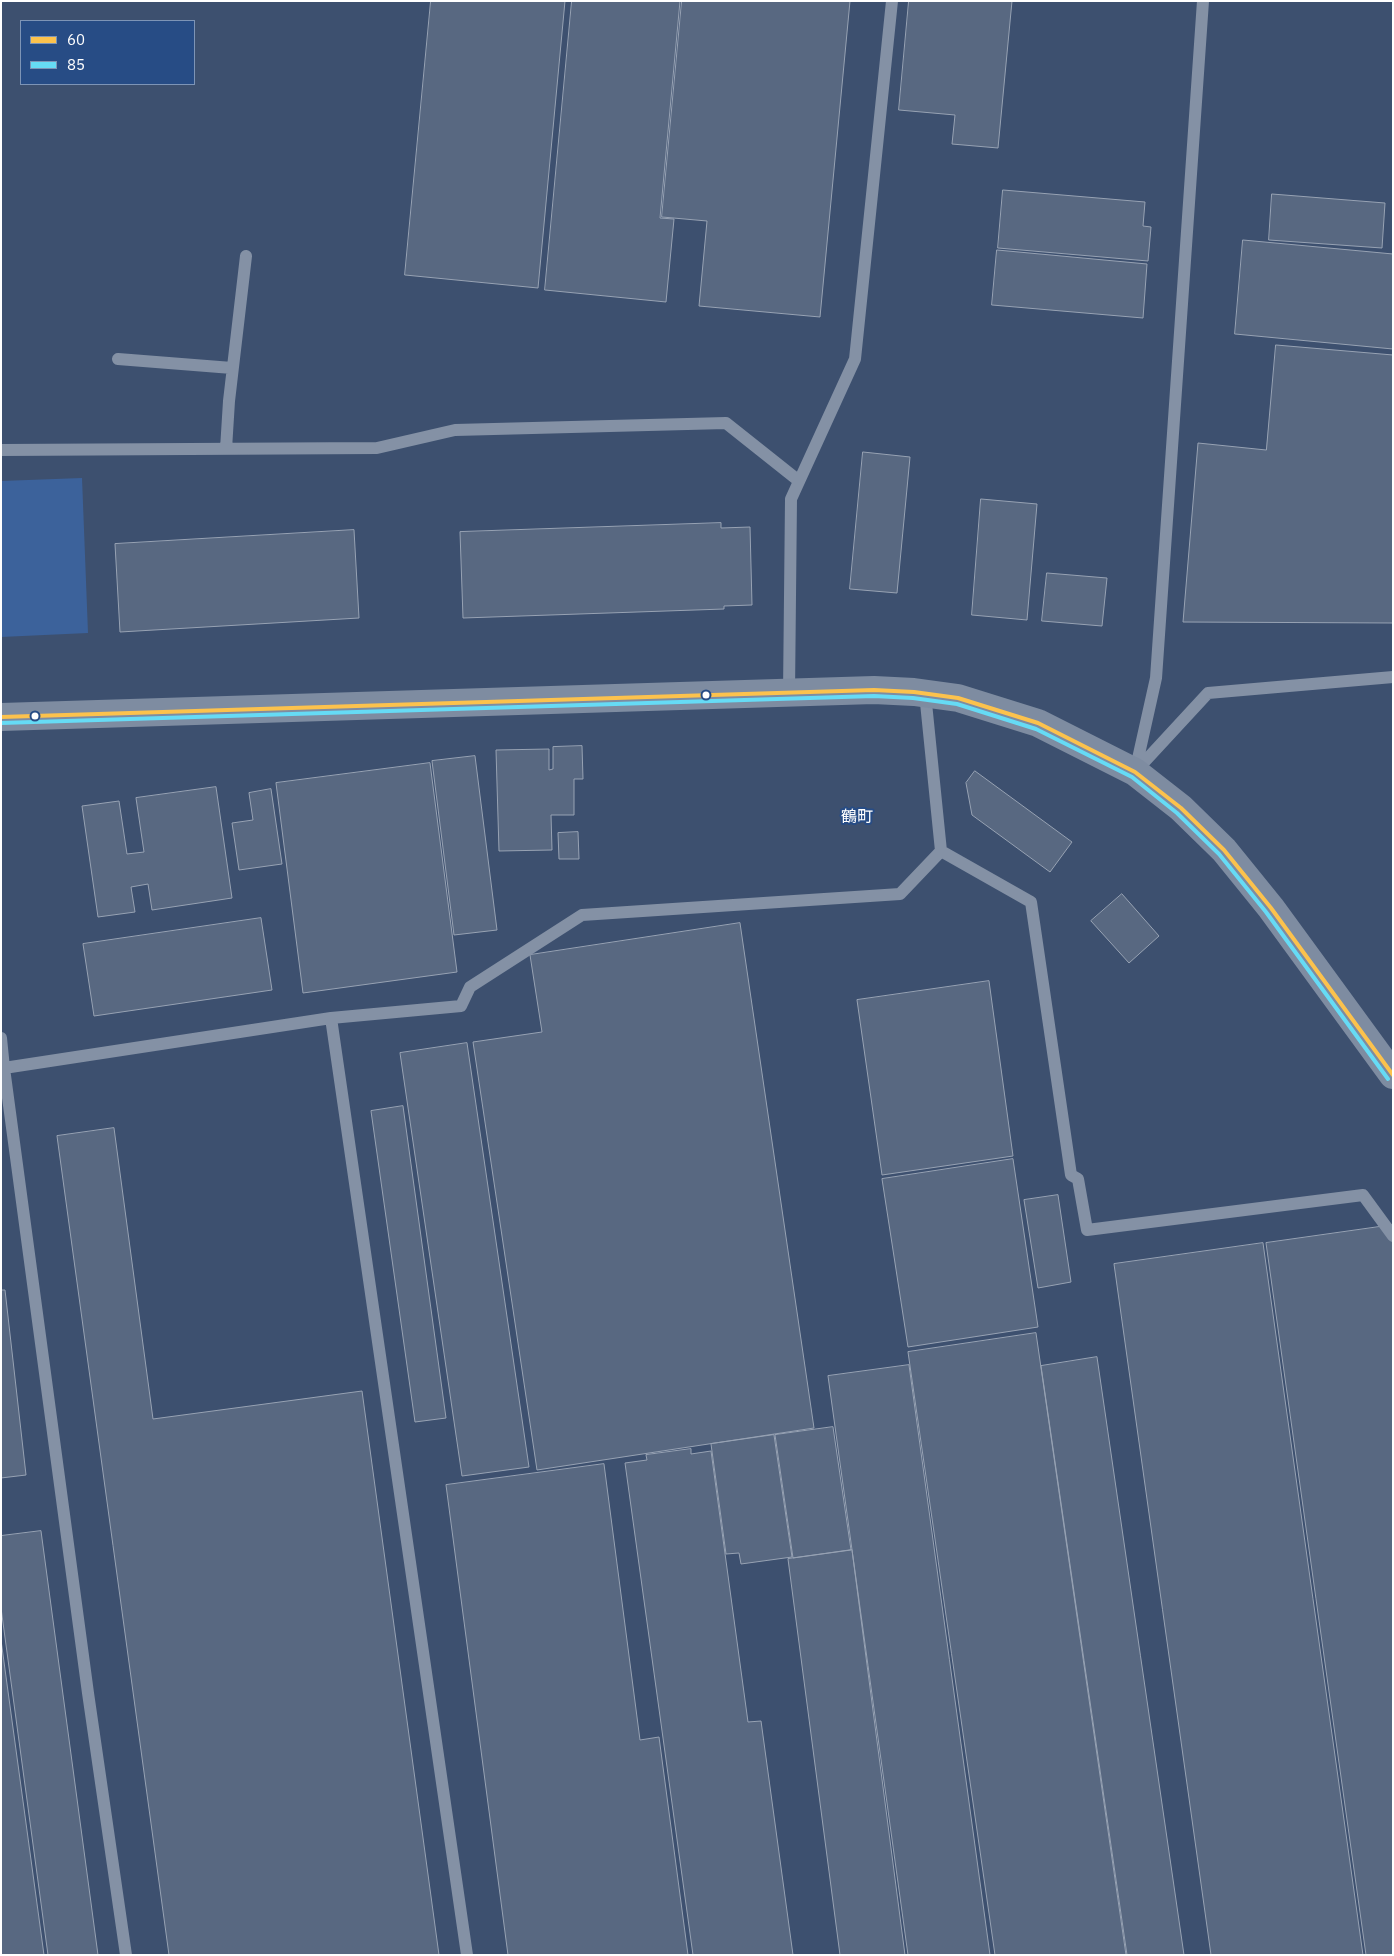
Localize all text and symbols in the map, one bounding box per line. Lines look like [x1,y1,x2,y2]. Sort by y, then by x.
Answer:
legend [20,20,195,85]
text: 60 [67,30,85,49]
text: 85 [67,55,85,74]
unlabelled marker [701,690,711,700]
unlabelled marker [30,711,40,721]
district label: 鶴町 [841,807,873,827]

